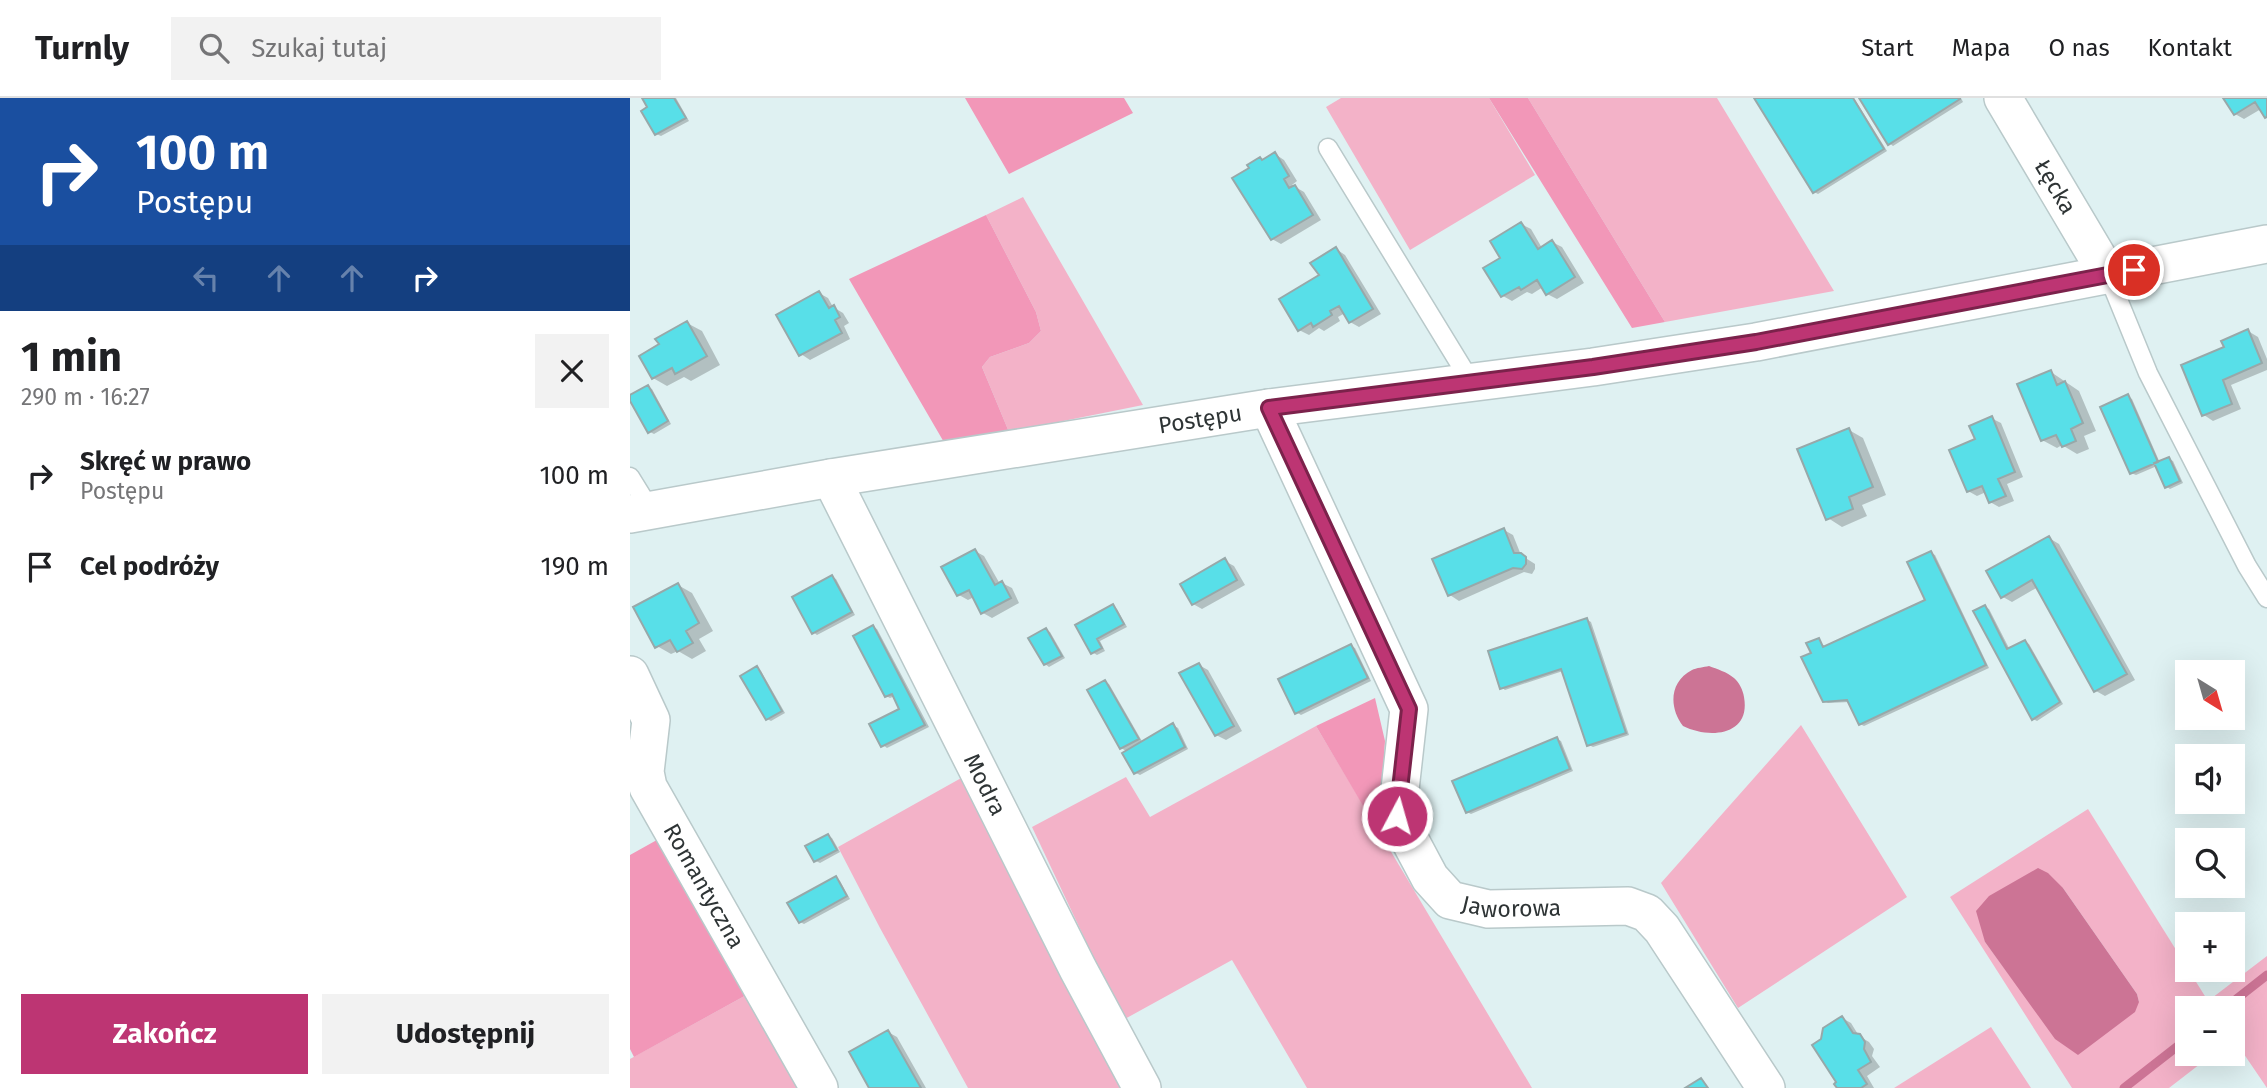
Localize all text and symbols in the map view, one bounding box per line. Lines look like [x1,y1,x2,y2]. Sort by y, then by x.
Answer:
search box [171,17,661,80]
text: Turnly [35,28,129,68]
icon: search [195,29,233,67]
text: Szukaj tutaj [251,33,387,64]
text: Start [1861,34,1914,62]
text: Mapa [1952,34,2011,62]
text: O nas [2049,34,2110,62]
text: Kontakt [2148,34,2232,62]
text: 100 m [136,123,269,182]
icon: right [21,126,112,217]
street label: Łęcka [2029,154,2083,219]
text: Postępu [136,183,253,221]
pin [2104,240,2164,300]
icon: arrive [2115,251,2153,289]
icon: left [187,259,225,297]
icon: ahead [260,259,298,297]
icon: ahead [333,259,371,297]
icon: right [406,259,444,297]
text: 1 min [21,332,122,382]
button: close [535,334,609,408]
text: 290 m · 16:27 [21,383,150,411]
street label: Postępu [1156,399,1244,439]
text: Skręć w prawo [80,446,251,477]
icon: right [21,457,59,495]
text: 100 m [540,460,609,491]
text: Postępu [80,477,164,505]
icon: arrive [21,548,59,586]
text: Cel podróży [80,551,219,582]
text: 190 m [540,551,609,582]
north arrow [2175,660,2245,730]
map controls [2175,660,2245,1066]
button: sound [2175,744,2245,814]
street label: Modra [958,749,1012,820]
position arrow [1360,779,1434,853]
street label: Romantyczna [658,818,751,953]
button: search [2175,828,2245,898]
street label: Jaworowa [1459,889,1561,923]
button: + [2175,912,2245,982]
button: Zakończ [21,994,308,1074]
button: Udostępnij [322,994,609,1074]
button: − [2175,996,2245,1066]

